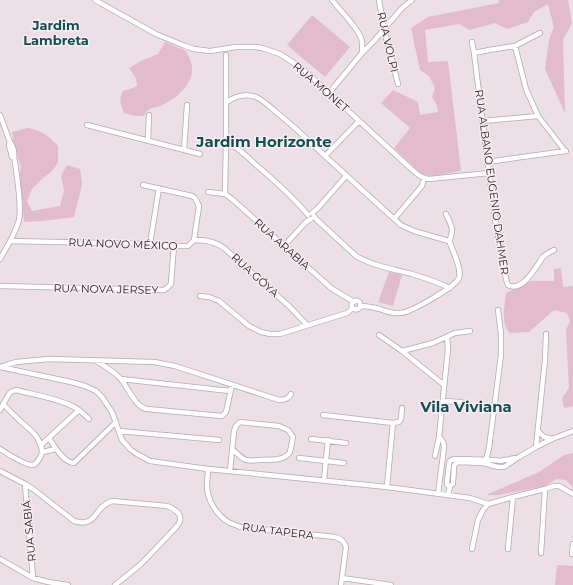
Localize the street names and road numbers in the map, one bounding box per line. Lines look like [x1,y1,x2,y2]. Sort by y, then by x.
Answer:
street label: RUA VOLPI [374,10,402,74]
street label: RUA MONET [290,59,352,116]
street label: RUA ALBANO EUGENIO DAHMER [472,89,512,275]
street label: RUA ARABIA [251,215,313,273]
street label: RUA NOVO MÉXICO [68,235,178,253]
street label: RUA GÓYA [228,250,282,300]
street label: RUA NOVA JERSEY [53,281,159,297]
street label: RUA SABIÁ [19,500,39,562]
street label: RUA TAPERA [241,520,315,542]

